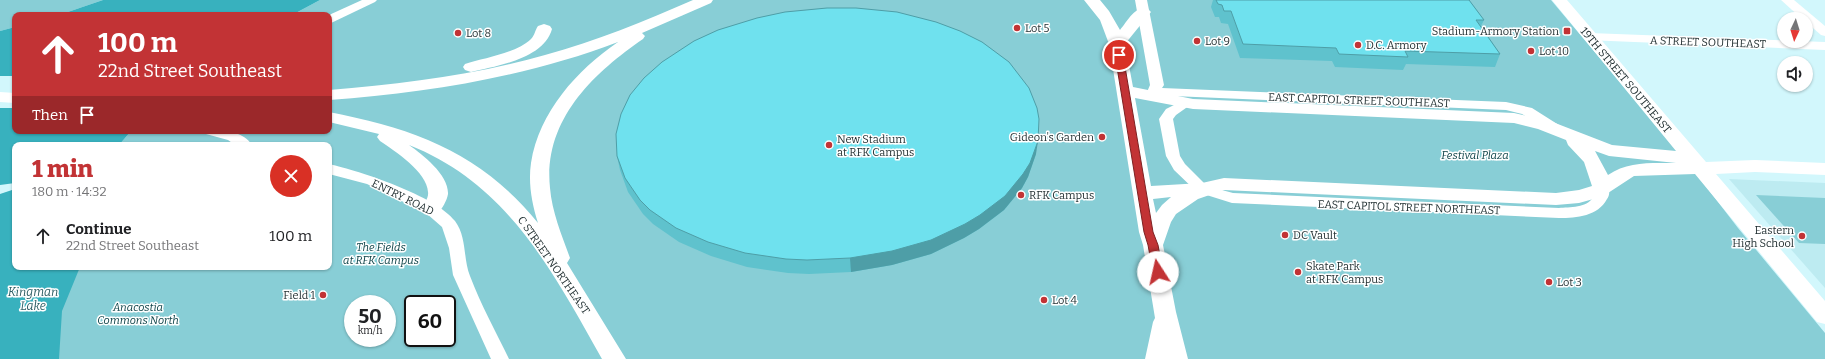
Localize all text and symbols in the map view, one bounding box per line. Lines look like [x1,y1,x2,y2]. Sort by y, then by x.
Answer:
north arrow [1777,12,1813,48]
map controls [1777,12,1813,92]
place label: Lot 5 [1025,22,1049,35]
marker: Lot 5 [1012,23,1022,33]
place label: Stadium-Armory Station [1432,25,1559,38]
street label: 19TH STREET SOUTHEAST [1577,25,1674,136]
text: 100 m [98,26,177,59]
marker: Stadium-Armory Station [1562,26,1572,36]
place label: Lot 8 [466,27,491,40]
icon: ahead [32,28,84,80]
marker: Lot 8 [453,28,463,38]
street label: A STREET SOUTHEAST [1650,34,1767,51]
place label: Lot 9 [1205,35,1230,48]
marker: Lot 9 [1192,36,1202,46]
pin [1102,38,1136,72]
place label: D.C. Armory [1366,39,1427,52]
marker: D.C. Armory [1353,40,1363,50]
icon: arrive [1108,44,1130,66]
place label: Lot 10 [1539,45,1569,58]
marker: Lot 10 [1526,46,1536,56]
button: sound [1777,56,1813,92]
text: 22nd Street Southeast [98,60,282,82]
street label: EAST CAPITOL STREET SOUTHEAST [1268,91,1451,110]
icon: arrive [76,104,98,126]
text: Then [32,106,68,124]
place label: Gideon's Garden [1010,131,1094,144]
marker: Gideon's Garden [1097,132,1107,142]
place label: New Stadium at RFK Campus [837,133,914,159]
marker: New Stadium at RFK Campus [824,140,834,150]
park label: Festival Plaza [1441,149,1509,162]
text: 1 min [32,155,93,183]
button: close [270,155,312,197]
street label: ENTRY ROAD [370,177,436,218]
text: 180 m · 14:32 [32,184,106,199]
place label: RFK Campus [1029,189,1094,202]
marker: RFK Campus [1016,190,1026,200]
street label: EAST CAPITOL STREET NORTHEAST [1317,198,1501,217]
street label: C STREET NORTHEAST [515,214,593,317]
text: Continue [66,220,132,238]
place label: Eastern High School [1732,224,1794,250]
icon: ahead [32,225,54,247]
text: 100 m [269,227,312,245]
place label: DC Vault [1293,229,1337,242]
marker: DC Vault [1280,230,1290,240]
marker: Eastern High School [1797,231,1807,241]
text: 22nd Street Southeast [66,238,199,253]
park label: The Fields at RFK Campus [343,241,419,267]
position arrow [1137,251,1179,293]
place label: Skate Park at RFK Campus [1306,260,1383,286]
marker: Skate Park at RFK Campus [1293,267,1303,277]
place label: Lot 3 [1557,276,1582,289]
marker: Lot 3 [1544,277,1554,287]
water label: Kingman Lake [8,285,58,313]
place label: Field 1 [283,289,316,302]
marker: Field 1 [318,290,328,300]
place label: Lot 4 [1052,294,1077,307]
speed limit sign: 60 [404,295,456,347]
marker: Lot 4 [1039,295,1049,305]
park label: Anacostia Commons North [97,301,179,327]
text: 50 [358,304,382,328]
text: km/h [358,325,382,337]

